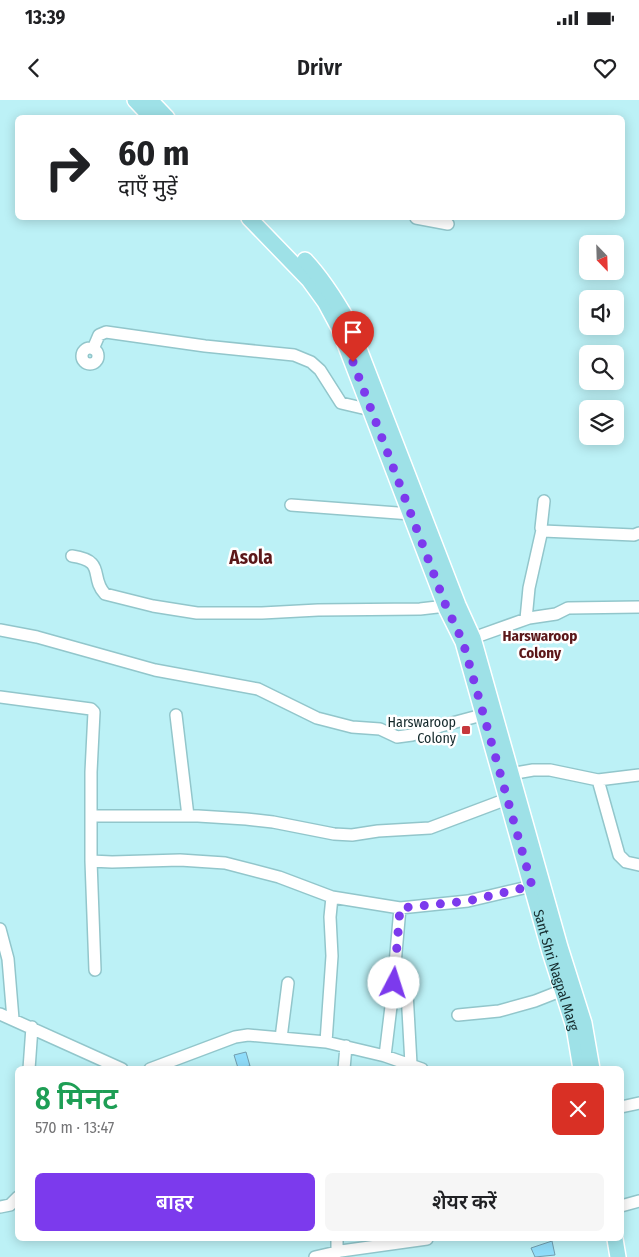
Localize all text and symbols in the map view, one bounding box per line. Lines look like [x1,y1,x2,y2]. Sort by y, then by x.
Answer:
text: 13:39 [25,6,65,29]
icon: back [20,54,48,82]
text: Drivr [297,54,342,81]
icon: heart [591,54,619,82]
text: 60 m [118,132,189,174]
icon: right [35,135,100,200]
text: दाएँ मुड़ें [118,174,178,201]
north arrow [579,235,624,280]
map controls [579,235,624,445]
button: sound [579,290,624,335]
pin [332,311,374,362]
icon: arrive [339,318,367,346]
button: search [579,345,624,390]
button: layers [579,400,624,445]
district label: Asola [228,546,273,569]
district label: Harswaroop Colony [502,627,578,662]
place label: Harswaroop Colony [388,714,457,747]
marker: Harswaroop Colony [460,724,472,736]
street label: Sant Shri Nagpal Marg [530,908,583,1032]
position arrow [367,956,419,1008]
text: 8 मिनट [35,1081,118,1117]
button: close [552,1083,604,1135]
text: 570 m · 13:47 [35,1118,114,1137]
button: बाहर [35,1173,315,1231]
button: शेयर करें [325,1173,604,1231]

